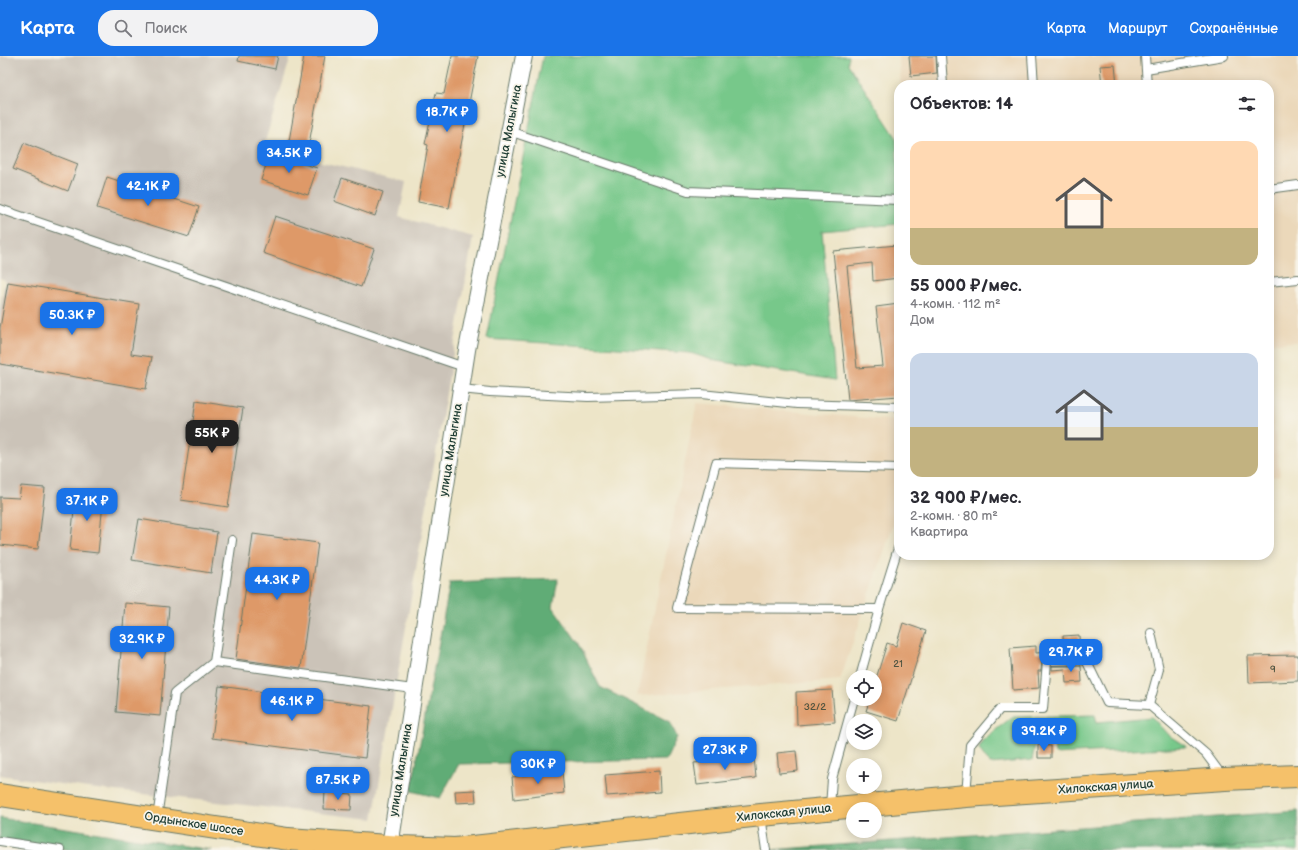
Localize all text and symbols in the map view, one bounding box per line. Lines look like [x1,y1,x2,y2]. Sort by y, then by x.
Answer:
search box [98,10,378,46]
text: Карта [20,17,74,40]
icon: search [112,17,134,39]
text: Поиск [144,19,187,38]
text: Карта [1047,20,1086,37]
text: Маршрут [1108,20,1168,37]
text: Сохранённые [1190,20,1278,37]
street label: улица Малыгина [493,83,525,179]
icon: filters [1236,93,1258,115]
text: Объектов: 14 [910,94,1013,114]
pin: 18.7K ₽ [410,99,484,133]
text: 18.7K ₽ [425,104,469,120]
pin: 34.5K ₽ [252,140,326,174]
text: 34.5K ₽ [266,145,312,161]
icon: home [1048,167,1120,239]
pin: 42.1K ₽ [111,173,185,207]
text: 42.1K ₽ [126,178,170,194]
text: 55 000 ₽/мес. [910,276,1022,296]
text: 4-комн. · 112 m² [910,296,1001,312]
pin: 50.3K ₽ [35,302,109,336]
text: 50.3K ₽ [49,307,95,323]
text: Дом [910,312,935,328]
icon: home [1048,379,1120,451]
street label: улица Малыгина [436,402,466,498]
pin: 55K ₽ [184,420,240,454]
text: 55K ₽ [195,425,229,441]
pin: 37.1K ₽ [50,488,124,522]
text: 32 900 ₽/мес. [910,488,1022,508]
text: 37.1K ₽ [65,493,109,509]
text: 2-комн. · 80 m² [910,508,998,524]
text: Квартира [910,524,968,540]
pin: 44.3K ₽ [240,567,314,601]
text: 44.3K ₽ [254,572,300,588]
pin: 32.9K ₽ [105,626,179,660]
text: 32.9K ₽ [119,631,165,647]
pin: 29.7K ₽ [1034,639,1108,673]
text: 29.7K ₽ [1048,644,1094,660]
house number: 21 [893,658,903,670]
house number: 9 [1270,663,1276,675]
map controls [846,670,882,838]
button: locate [846,670,882,706]
pin: 46.1K ₽ [255,688,329,722]
text: 46.1K ₽ [270,693,314,709]
house number: 32/2 [804,701,826,713]
button: layers [846,714,882,750]
pin: 39.2K ₽ [1007,718,1081,752]
street label: улица Малыгина [386,722,416,818]
text: 39.2K ₽ [1021,723,1067,739]
pin: 27.3K ₽ [688,737,762,771]
text: 27.3K ₽ [703,742,748,758]
pin: 30K ₽ [510,751,566,785]
text: 30K ₽ [520,756,556,772]
button: + [846,758,882,794]
pin: 87.5K ₽ [301,767,375,801]
text: 87.5K ₽ [315,772,361,788]
street label: Хилокская улица [1058,776,1154,798]
street label: Хилокская улица [736,801,832,825]
button: − [846,802,882,838]
street label: Ордынское шоссе [143,809,245,839]

